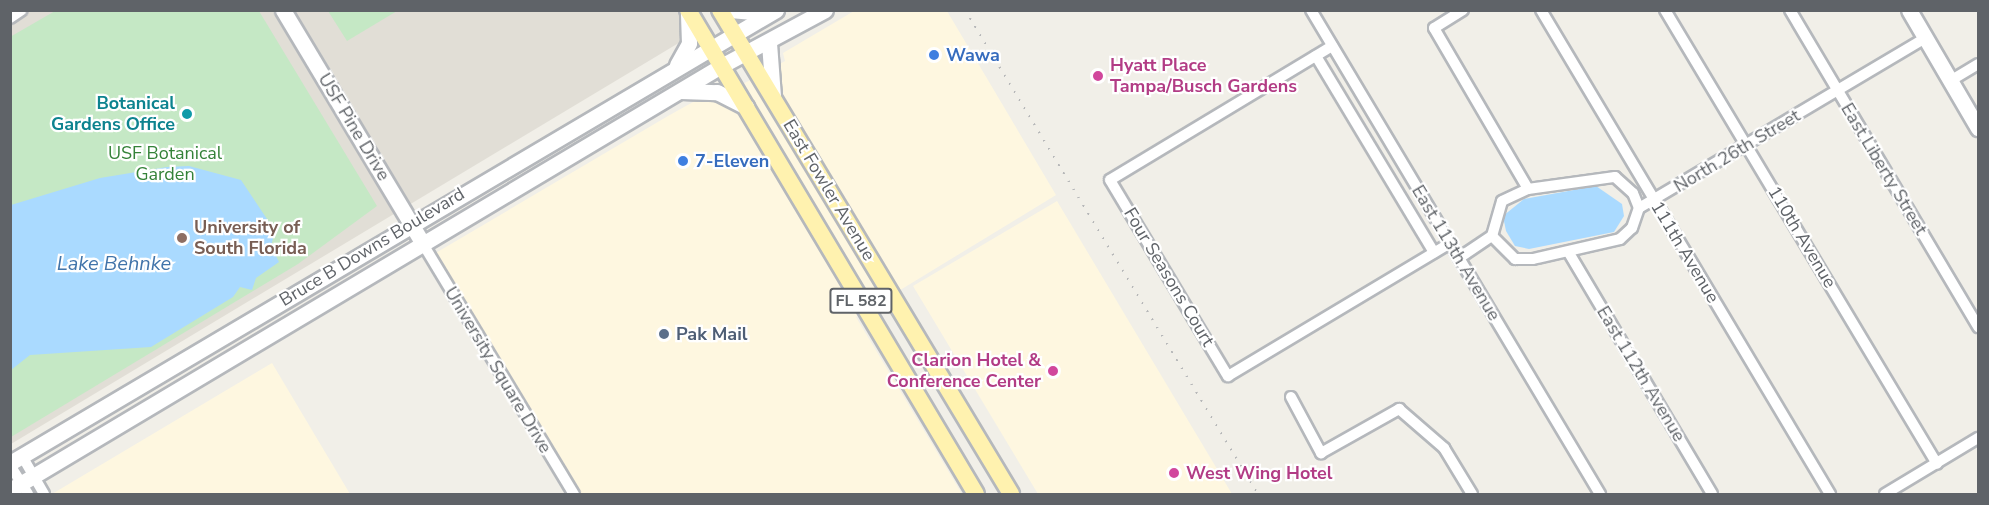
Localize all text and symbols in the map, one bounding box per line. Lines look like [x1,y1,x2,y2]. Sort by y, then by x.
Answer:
place label: Wawa [946,44,1000,66]
marker: Wawa [927,48,941,62]
place label: Hyatt Place Tampa/Busch Gardens [1110,55,1297,98]
street label: USF Pine Drive [313,69,395,185]
marker: Hyatt Place Tampa/Busch Gardens [1091,69,1105,83]
place label: Botanical Gardens Office [51,93,175,136]
street label: East Liberty Street [1836,99,1932,239]
street label: North 26th Street [1670,105,1804,197]
marker: Botanical Gardens Office [180,107,194,121]
street label: East Fowler Avenue [778,115,880,265]
park label: USF Botanical Garden [108,143,222,186]
place label: 7-Eleven [695,150,769,172]
marker: 7-Eleven [676,154,690,168]
street label: East 113th Avenue [1407,181,1505,325]
street label: 110th Avenue [1763,182,1841,292]
street label: Bruce B Downs Boulevard [276,183,468,311]
street label: 111th Avenue [1646,197,1724,307]
street label: Four Seasons Court [1119,204,1219,350]
place label: University of South Florida [194,217,307,260]
marker: University of South Florida [175,231,189,245]
water label: Lake Behnke [57,251,171,275]
street label: University Square Drive [440,283,556,457]
road number: FL 582 [828,288,894,314]
street label: East 112th Avenue [1592,302,1690,446]
place label: Pak Mail [676,323,747,345]
marker: Pak Mail [657,327,671,341]
place label: Clarion Hotel & Conference Center [887,350,1041,392]
marker: Clarion Hotel & Conference Center [1046,364,1060,378]
place label: West Wing Hotel [1186,462,1333,484]
marker: West Wing Hotel [1167,466,1181,480]

